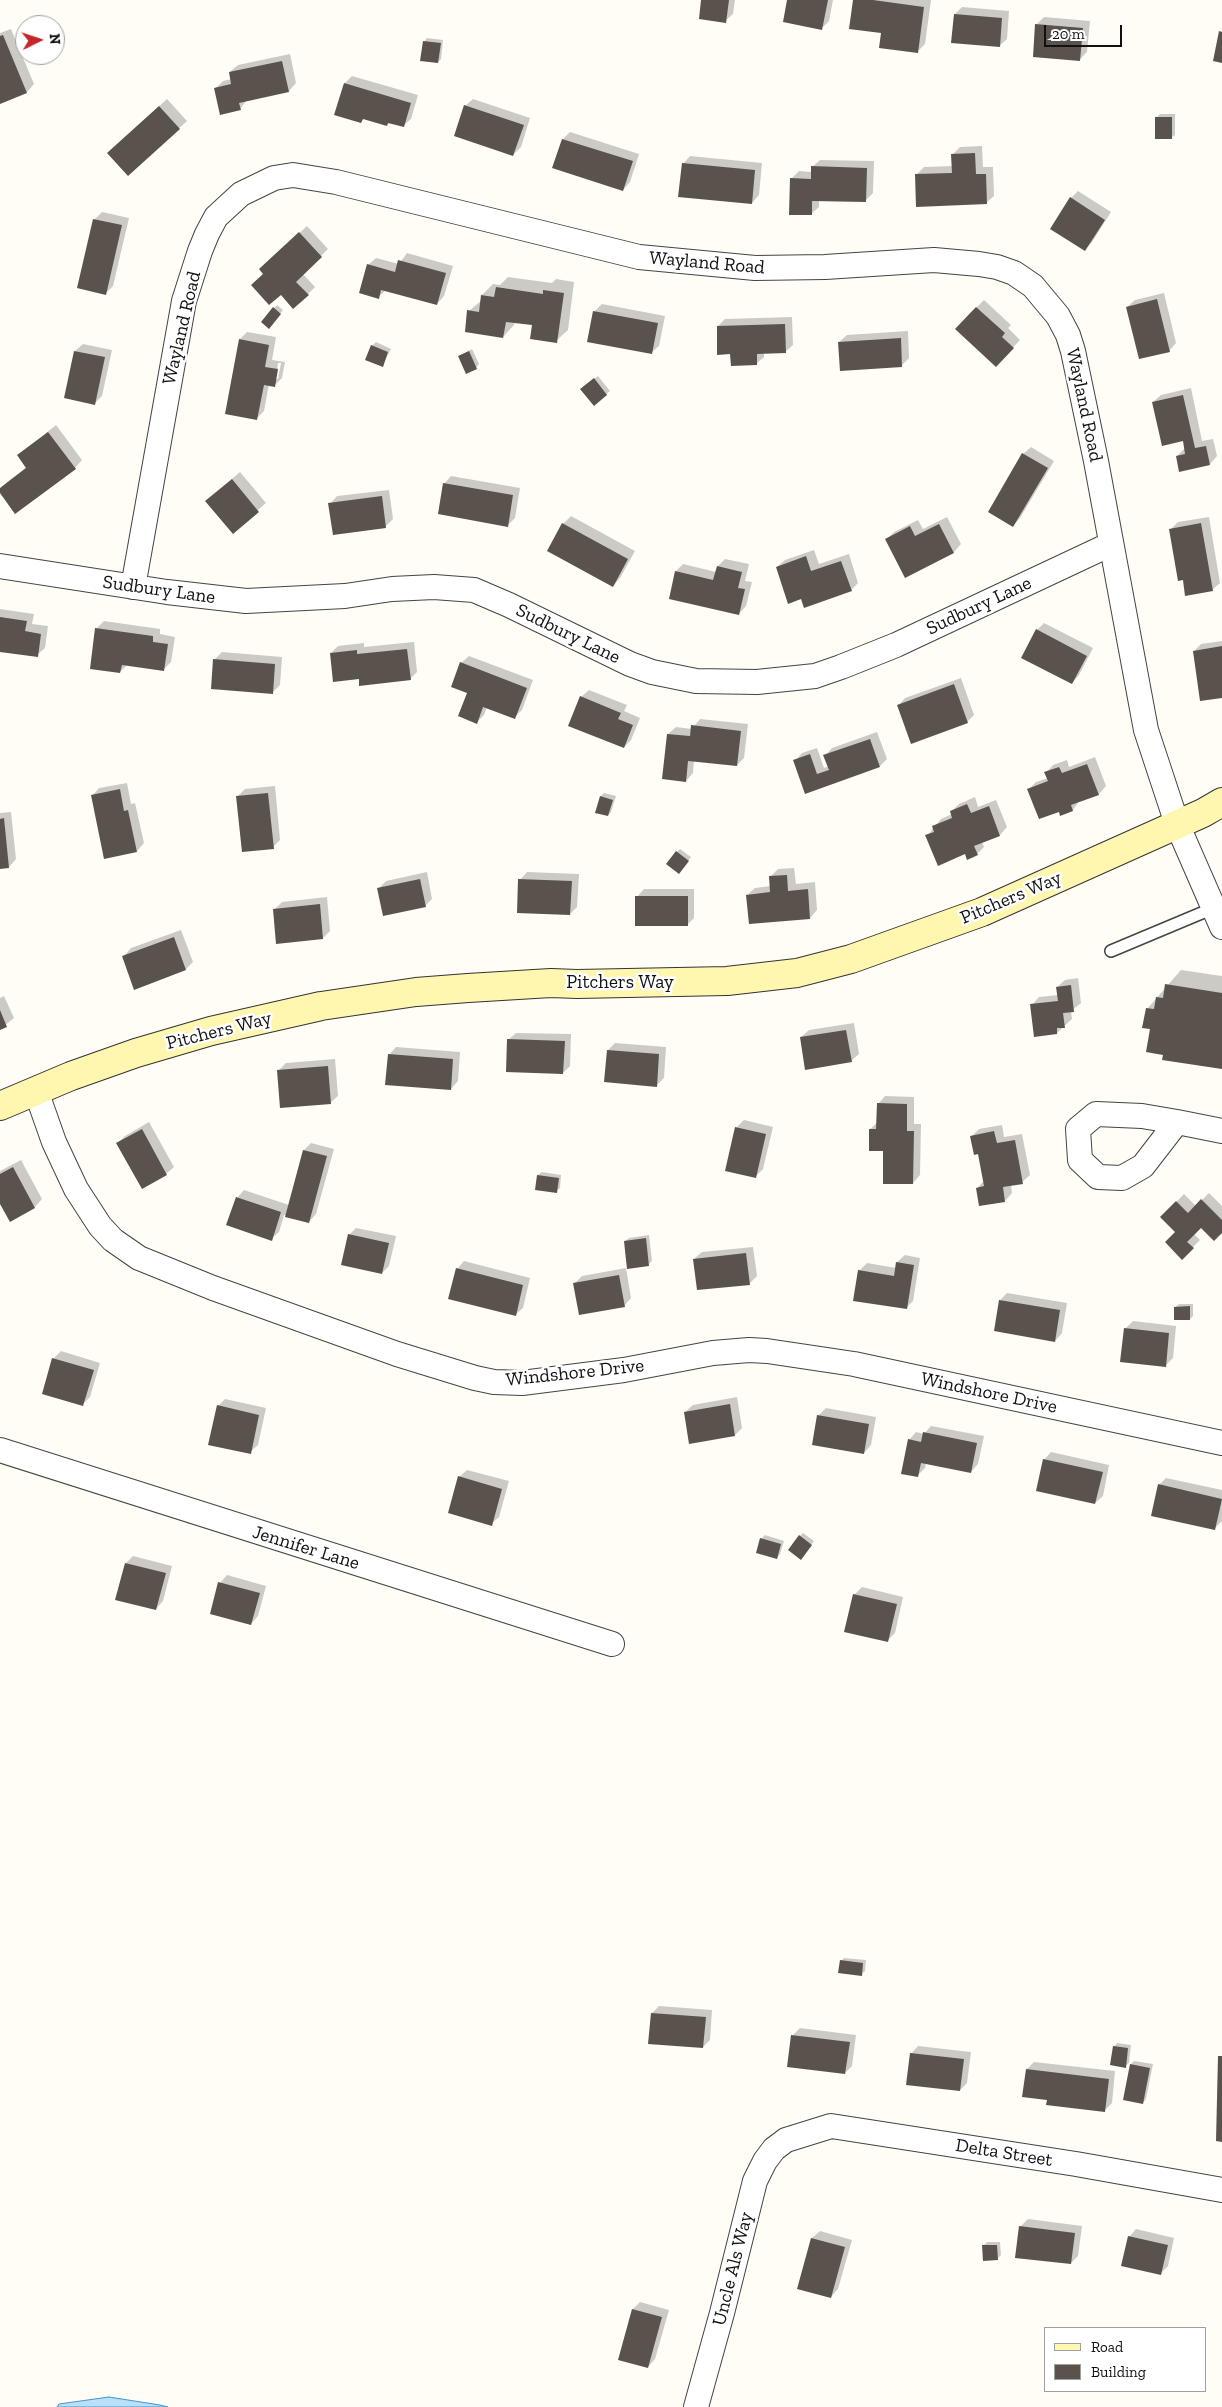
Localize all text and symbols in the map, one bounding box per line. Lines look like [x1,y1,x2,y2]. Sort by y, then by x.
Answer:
north arrow [15,15,65,65]
scale bar [1047,15,1124,47]
text: 20 m [1052,25,1085,43]
text: N [46,33,63,45]
street label: Wayland Road [648,247,766,279]
street label: Wayland Road [158,269,206,387]
street label: Wayland Road [1061,346,1107,464]
street label: Sudbury Lane [101,571,217,609]
street label: Sudbury Lane [923,572,1035,640]
street label: Sudbury Lane [512,599,624,669]
street label: Pitchers Way [957,866,1065,930]
street label: Pitchers Way [566,972,674,994]
street label: Pitchers Way [164,1007,274,1055]
street label: Windshore Drive [505,1354,645,1392]
street label: Windshore Drive [919,1367,1059,1419]
street label: Jennifer Lane [250,1521,362,1575]
street label: Delta Street [954,2134,1054,2172]
street label: Uncle Als Way [708,2210,758,2328]
legend [1044,2327,1207,2392]
text: Road [1091,2338,1123,2356]
text: Building [1091,2363,1146,2381]

